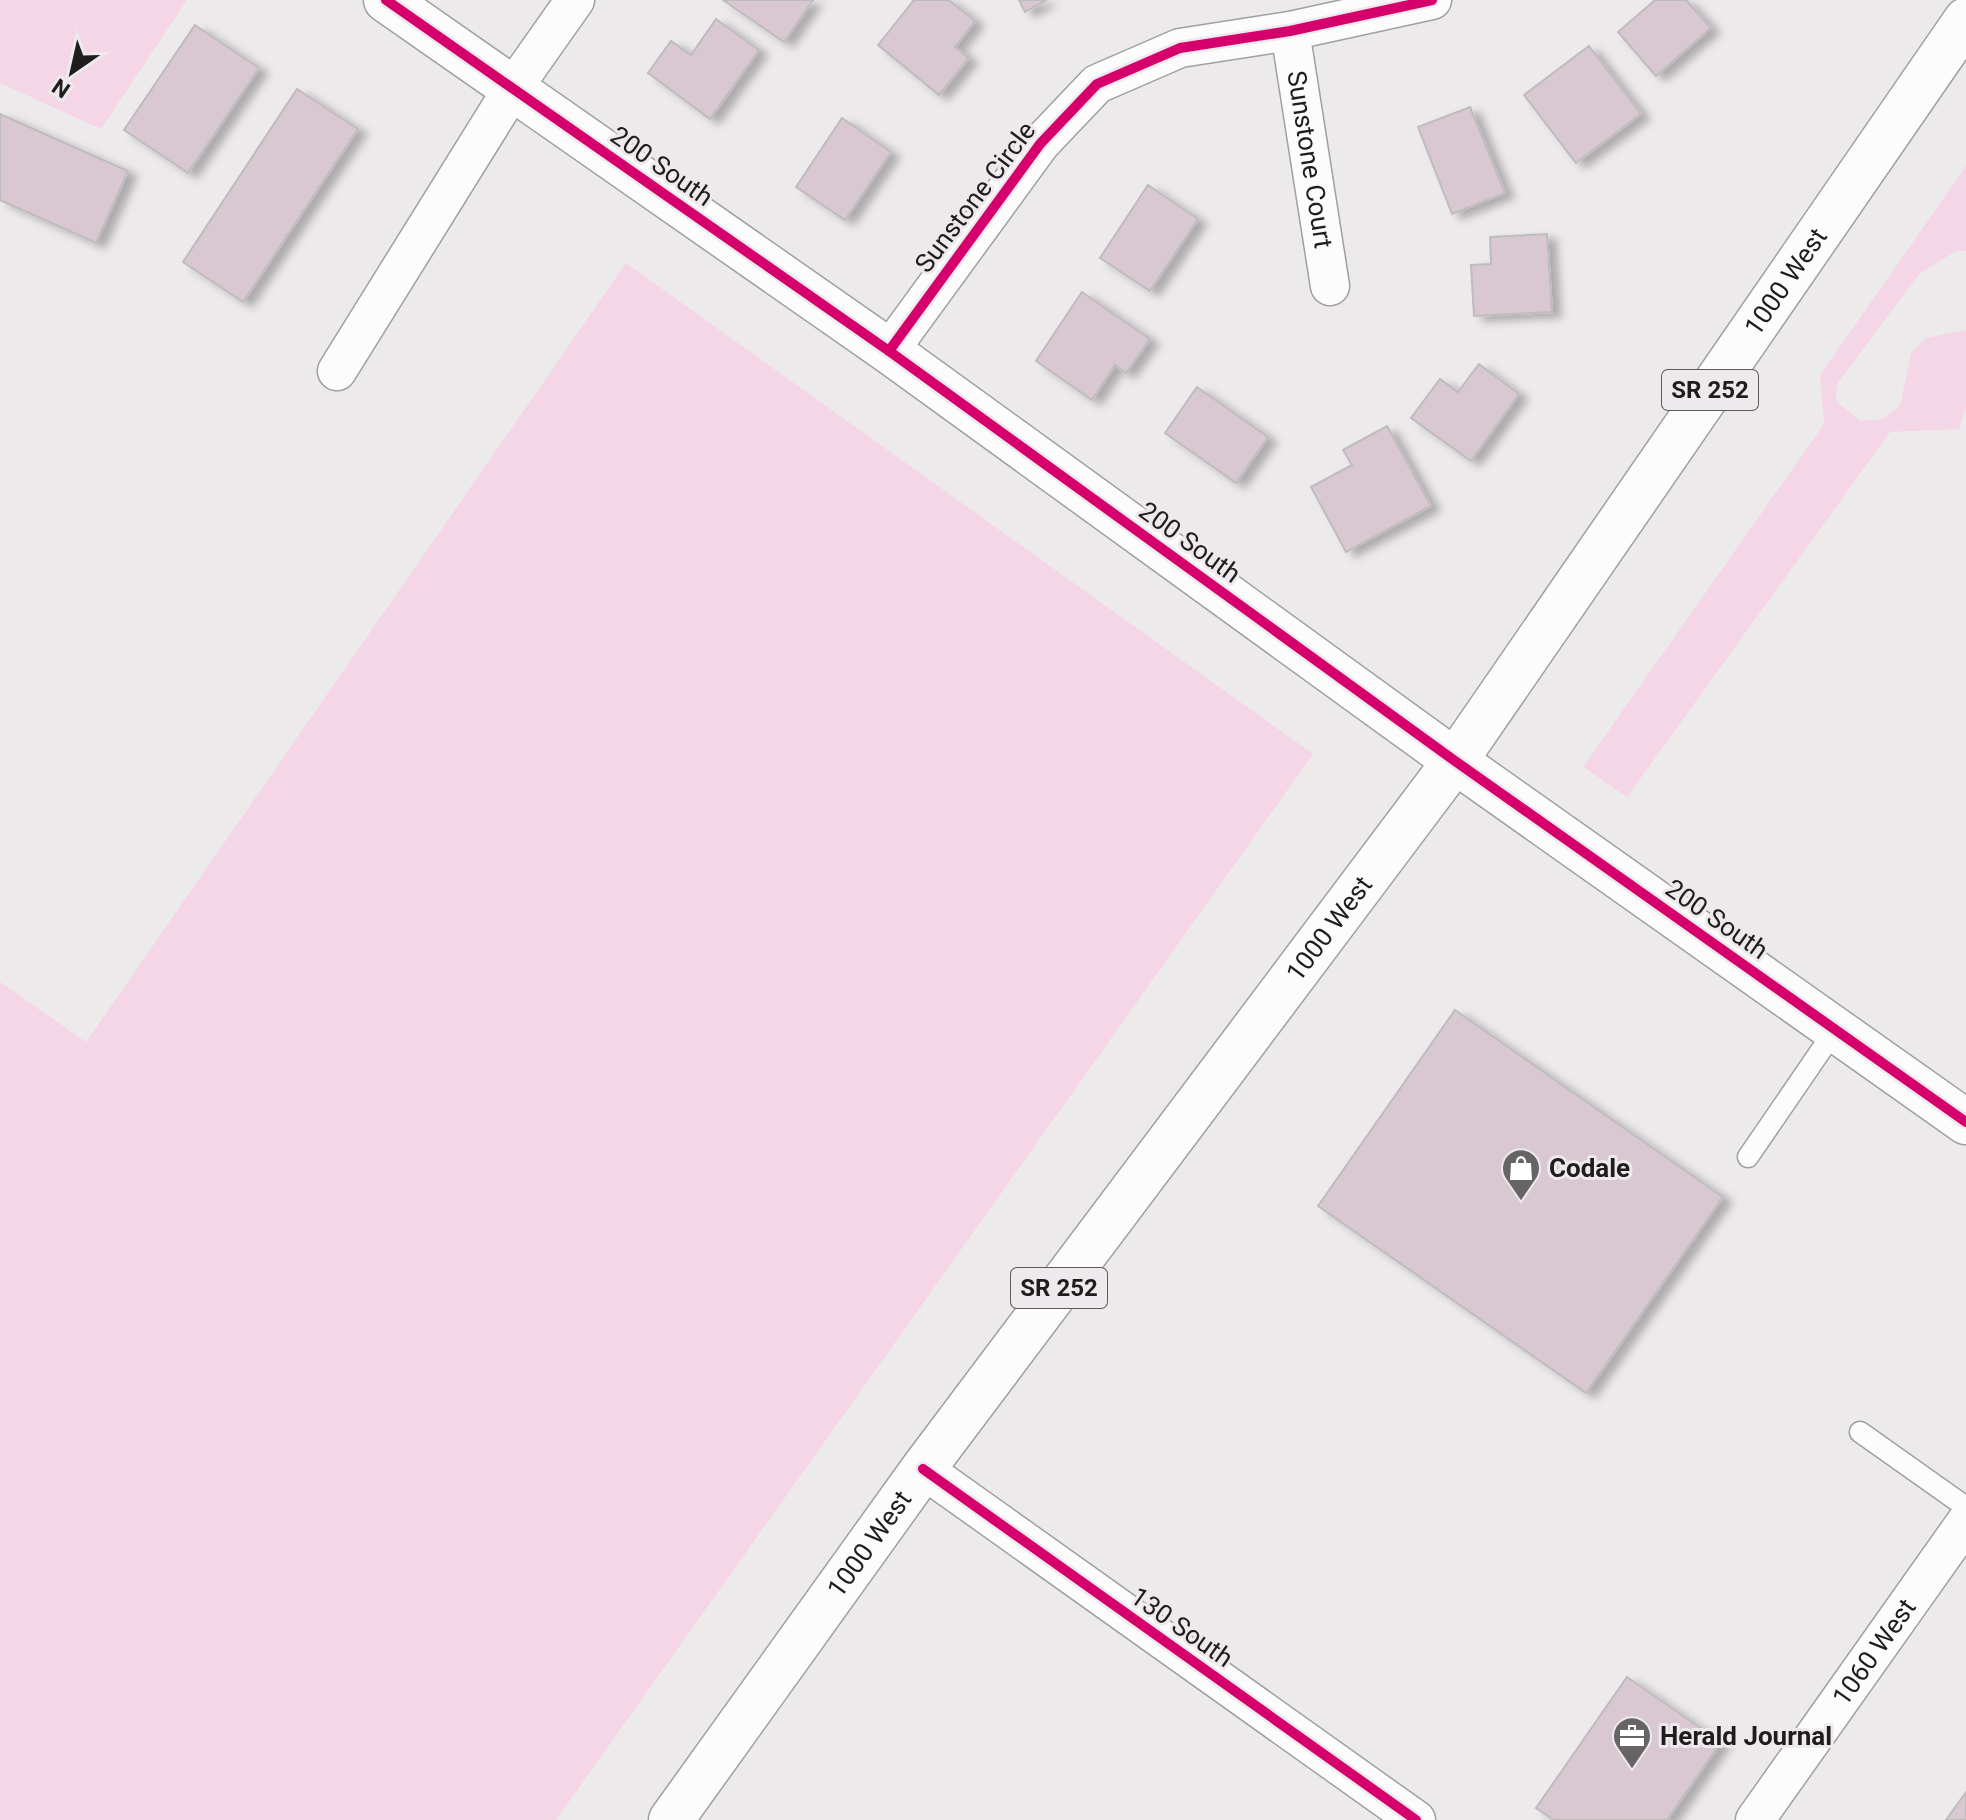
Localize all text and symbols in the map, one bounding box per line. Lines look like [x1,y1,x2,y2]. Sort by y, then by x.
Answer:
north arrow [32,32,112,112]
street label: Sunstone Court [1281,69,1339,250]
text: N [48,73,75,103]
street label: Sunstone Circle [909,116,1041,278]
street label: 200 South [605,120,719,212]
street label: 1000 West [1738,222,1833,341]
road number: SR 252 [1662,370,1758,410]
street label: 200 South [1134,495,1246,589]
street label: 1000 West [1280,870,1378,987]
street label: 200 South [1660,873,1774,965]
shop icon: Codale [1500,1147,1542,1202]
place label: Codale [1549,1153,1630,1183]
road number: SR 252 [1011,1268,1107,1308]
street label: 1000 West [821,1485,917,1603]
street label: 130 South [1125,1581,1239,1673]
street label: 1060 West [1826,1593,1922,1711]
office icon: Herald Journal [1611,1715,1653,1770]
place label: Herald Journal [1660,1721,1832,1751]

